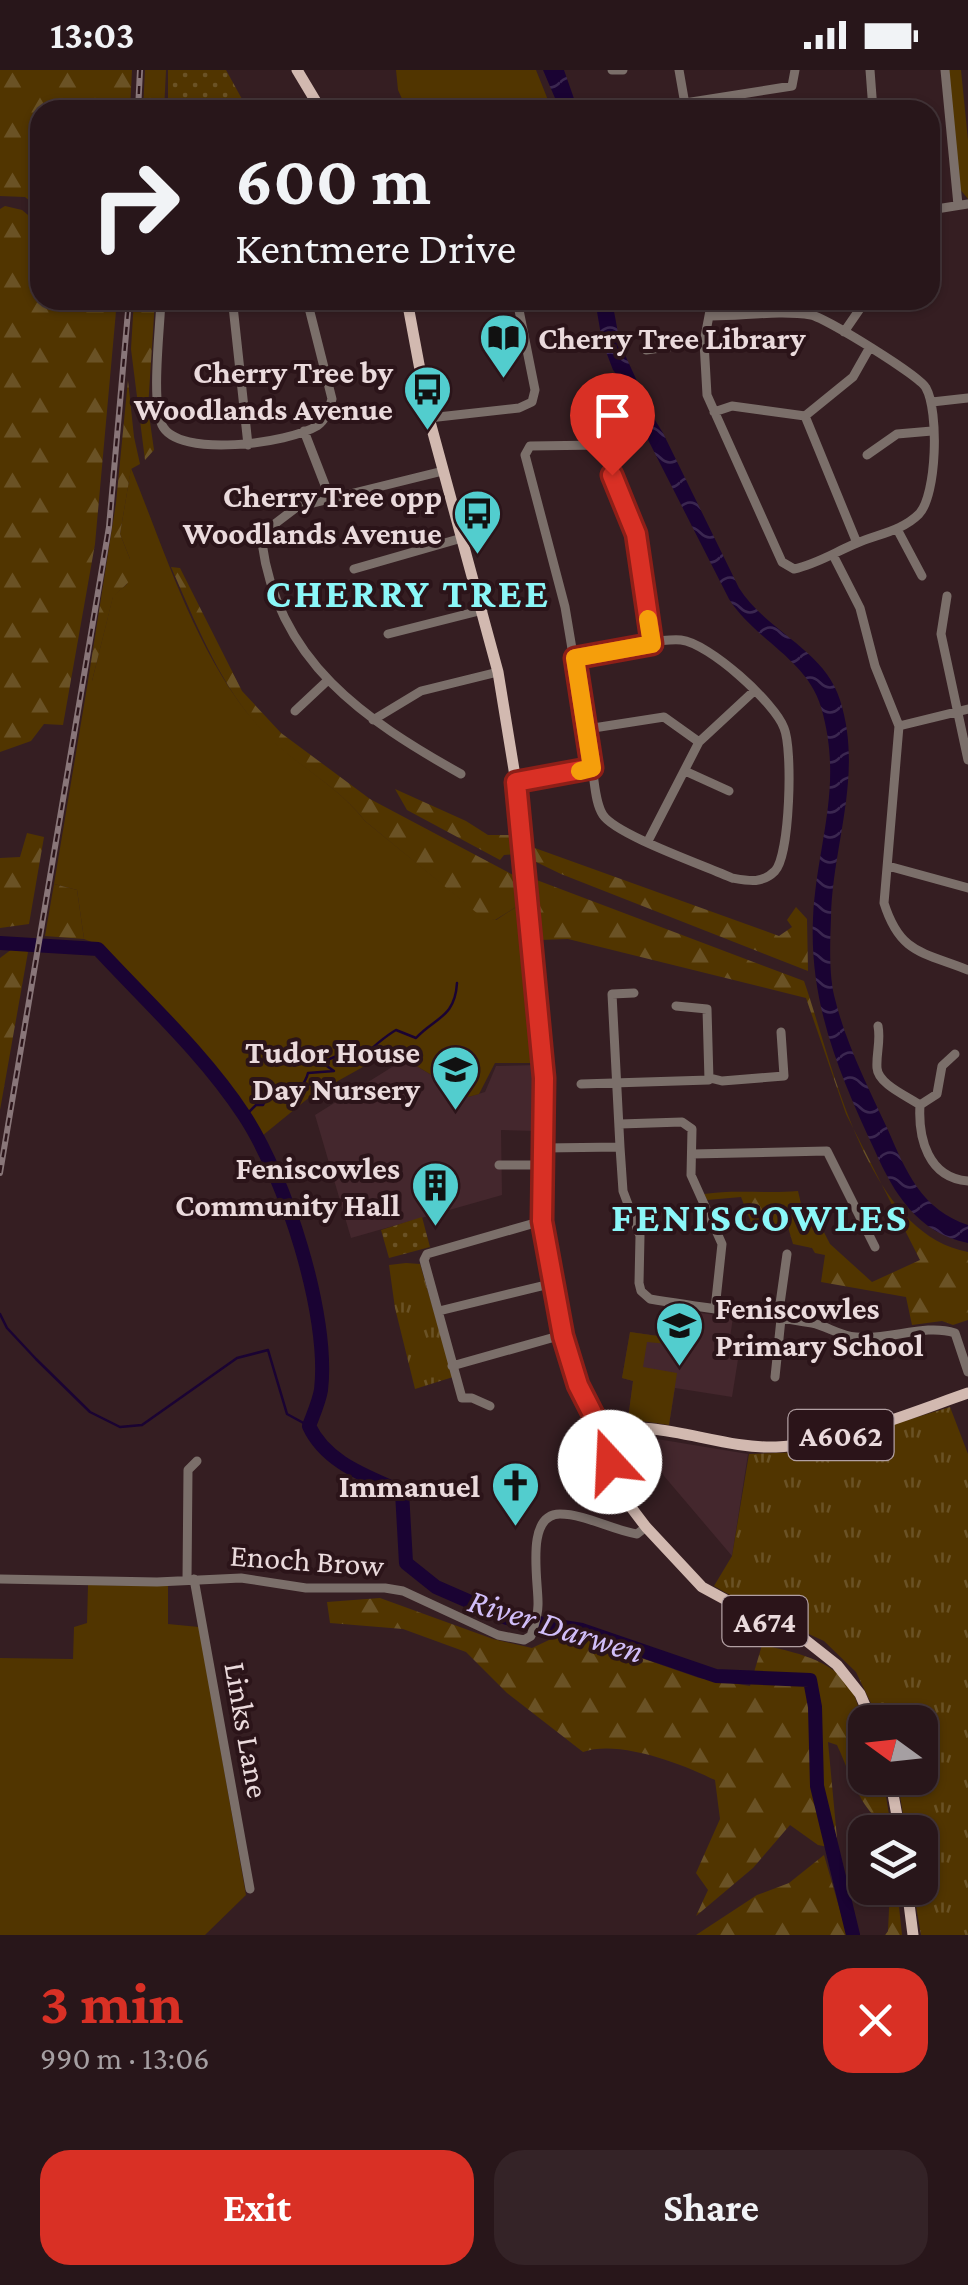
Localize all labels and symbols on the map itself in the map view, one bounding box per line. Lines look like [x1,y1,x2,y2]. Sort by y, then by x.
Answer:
library icon: Cherry Tree Library [477,312,529,380]
place label: Cherry Tree Library [538,320,806,356]
place label: Cherry Tree by Woodlands Avenue [133,354,393,427]
bus stop icon: Cherry Tree by Woodlands Avenue [402,364,454,432]
pin [570,373,655,476]
place label: Cherry Tree opp Woodlands Avenue [182,478,442,551]
bus stop icon: Cherry Tree opp Woodlands Avenue [451,488,503,556]
district label: CHERRY TREE [265,569,551,616]
place label: Tudor House Day Nursery [245,1034,420,1107]
school or university icon: Tudor House Day Nursery [429,1044,481,1112]
place label: Feniscowles Community Hall [175,1150,400,1223]
building icon: Feniscowles Community Hall [409,1160,461,1228]
district label: FENISCOWLES [611,1193,909,1240]
place label: Feniscowles Primary School [715,1290,923,1363]
school or university icon: Feniscowles Primary School [654,1300,706,1368]
position arrow [558,1410,662,1514]
road number: A6062 [788,1410,894,1460]
church icon: Immanuel [489,1460,541,1528]
place label: Immanuel [339,1468,480,1504]
street label: Enoch Brow [229,1537,386,1583]
water label: River Darwen [464,1581,648,1671]
road number: A674 [722,1596,808,1646]
street label: Links Lane [217,1659,277,1801]
north arrow [848,1705,938,1795]

